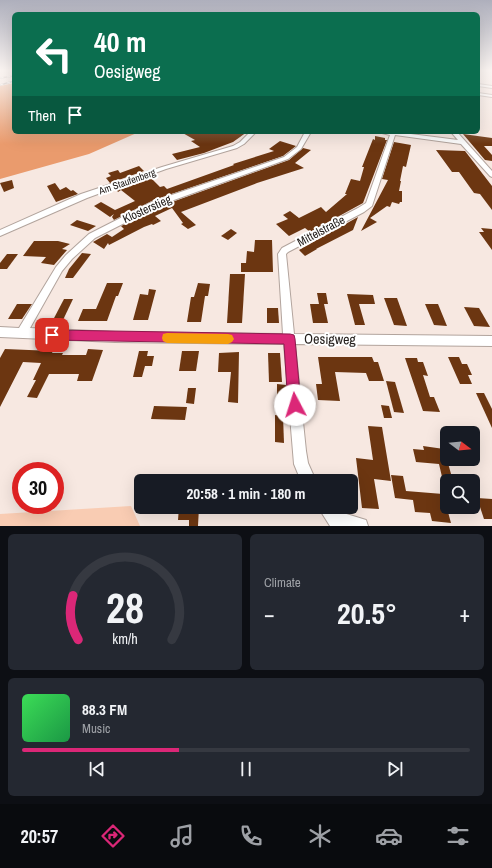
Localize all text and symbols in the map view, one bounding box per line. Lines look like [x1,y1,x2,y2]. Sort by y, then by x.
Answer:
text: 40 m [94,23,146,61]
icon: left [28,28,80,80]
text: Oesigweg [94,59,160,84]
icon: arrive [64,104,86,126]
text: Then [28,105,56,126]
street label: Am Staufenberg [96,166,158,198]
street label: Klosterstieg [120,191,174,227]
street label: Mittelstraße [294,212,348,250]
pin [35,318,69,352]
icon: arrive [41,324,63,346]
street label: Oesigweg [304,330,357,348]
position arrow [274,384,316,426]
north arrow [440,426,480,466]
map controls [440,426,480,514]
speed limit sign: 30 [12,462,64,514]
button: search [440,474,480,514]
text: 20:58 · 1 min · 180 m [187,483,305,504]
text: Climate [264,574,301,591]
text: 28 [106,580,144,636]
text: 20.5° [337,593,397,633]
text: − [264,599,275,629]
text: + [459,599,470,629]
text: km/h [112,629,138,648]
text: 88.3 FM [82,699,127,720]
text: Music [82,720,110,737]
icon: previous [86,758,108,780]
icon: pause [235,758,257,780]
icon: next [384,758,406,780]
icon: directions [99,822,127,850]
icon: music [168,822,196,850]
icon: phone [237,822,265,850]
icon: climate [306,822,334,850]
icon: car [375,822,403,850]
icon: filters [444,822,472,850]
text: 20:57 [20,824,58,849]

